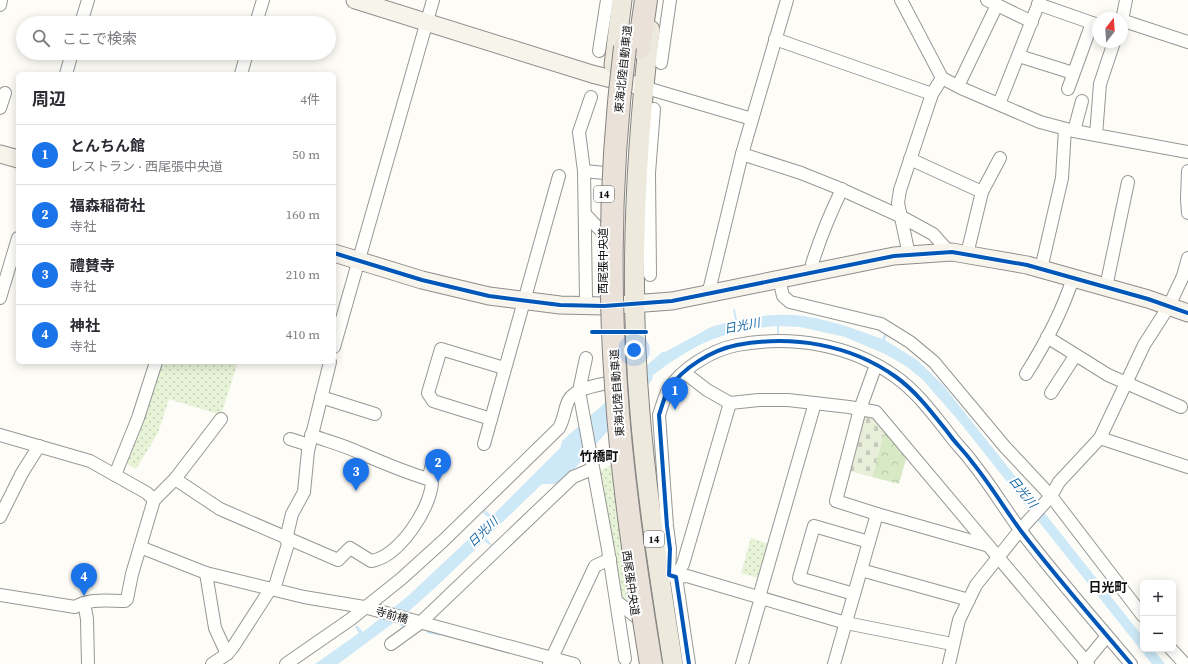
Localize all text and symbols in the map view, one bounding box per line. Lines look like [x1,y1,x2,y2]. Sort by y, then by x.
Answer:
north arrow [1092,12,1128,48]
search box [16,16,336,60]
street label: 東海北陸自動車道 [611,25,636,114]
icon: search [30,27,52,49]
text: ここで検索 [62,28,137,49]
text: 周辺 [32,87,66,111]
text: 4件 [300,91,320,108]
text: とんちん館 [70,135,145,156]
text: 1 [41,146,49,163]
text: 50 m [292,146,320,163]
text: レストラン · 西尾張中央道 [70,158,223,175]
road number: 14 [594,186,614,202]
text: 福森稲荷社 [70,195,145,216]
text: 2 [41,206,49,223]
text: 160 m [286,206,320,223]
text: 寺社 [70,218,96,235]
street label: 西尾張中央道 [596,228,611,294]
text: 禮賛寺 [70,255,115,276]
text: 3 [41,266,49,283]
text: 210 m [286,266,320,283]
text: 寺社 [70,278,96,295]
water label: 日光川 [723,314,763,337]
text: 神社 [70,315,100,336]
text: 4 [41,326,49,343]
text: 410 m [286,326,320,343]
text: 寺社 [70,338,96,355]
your location [624,340,644,360]
street label: 東海北陸自動車道 [607,349,628,437]
pin: 1 [662,377,688,410]
district label: 竹橋町 [579,448,619,465]
pin: 2 [425,449,451,482]
pin: 3 [343,458,369,491]
water label: 日光川 [1005,473,1042,513]
water label: 日光川 [464,512,503,550]
road number: 14 [644,531,664,547]
street label: 西尾張中央道 [618,549,643,617]
pin: 4 [71,563,97,596]
district label: 日光町 [1088,579,1128,596]
map controls [1140,580,1176,652]
button: + [1140,580,1176,616]
street label: 寺前橋 [374,604,410,627]
button: − [1140,616,1176,652]

